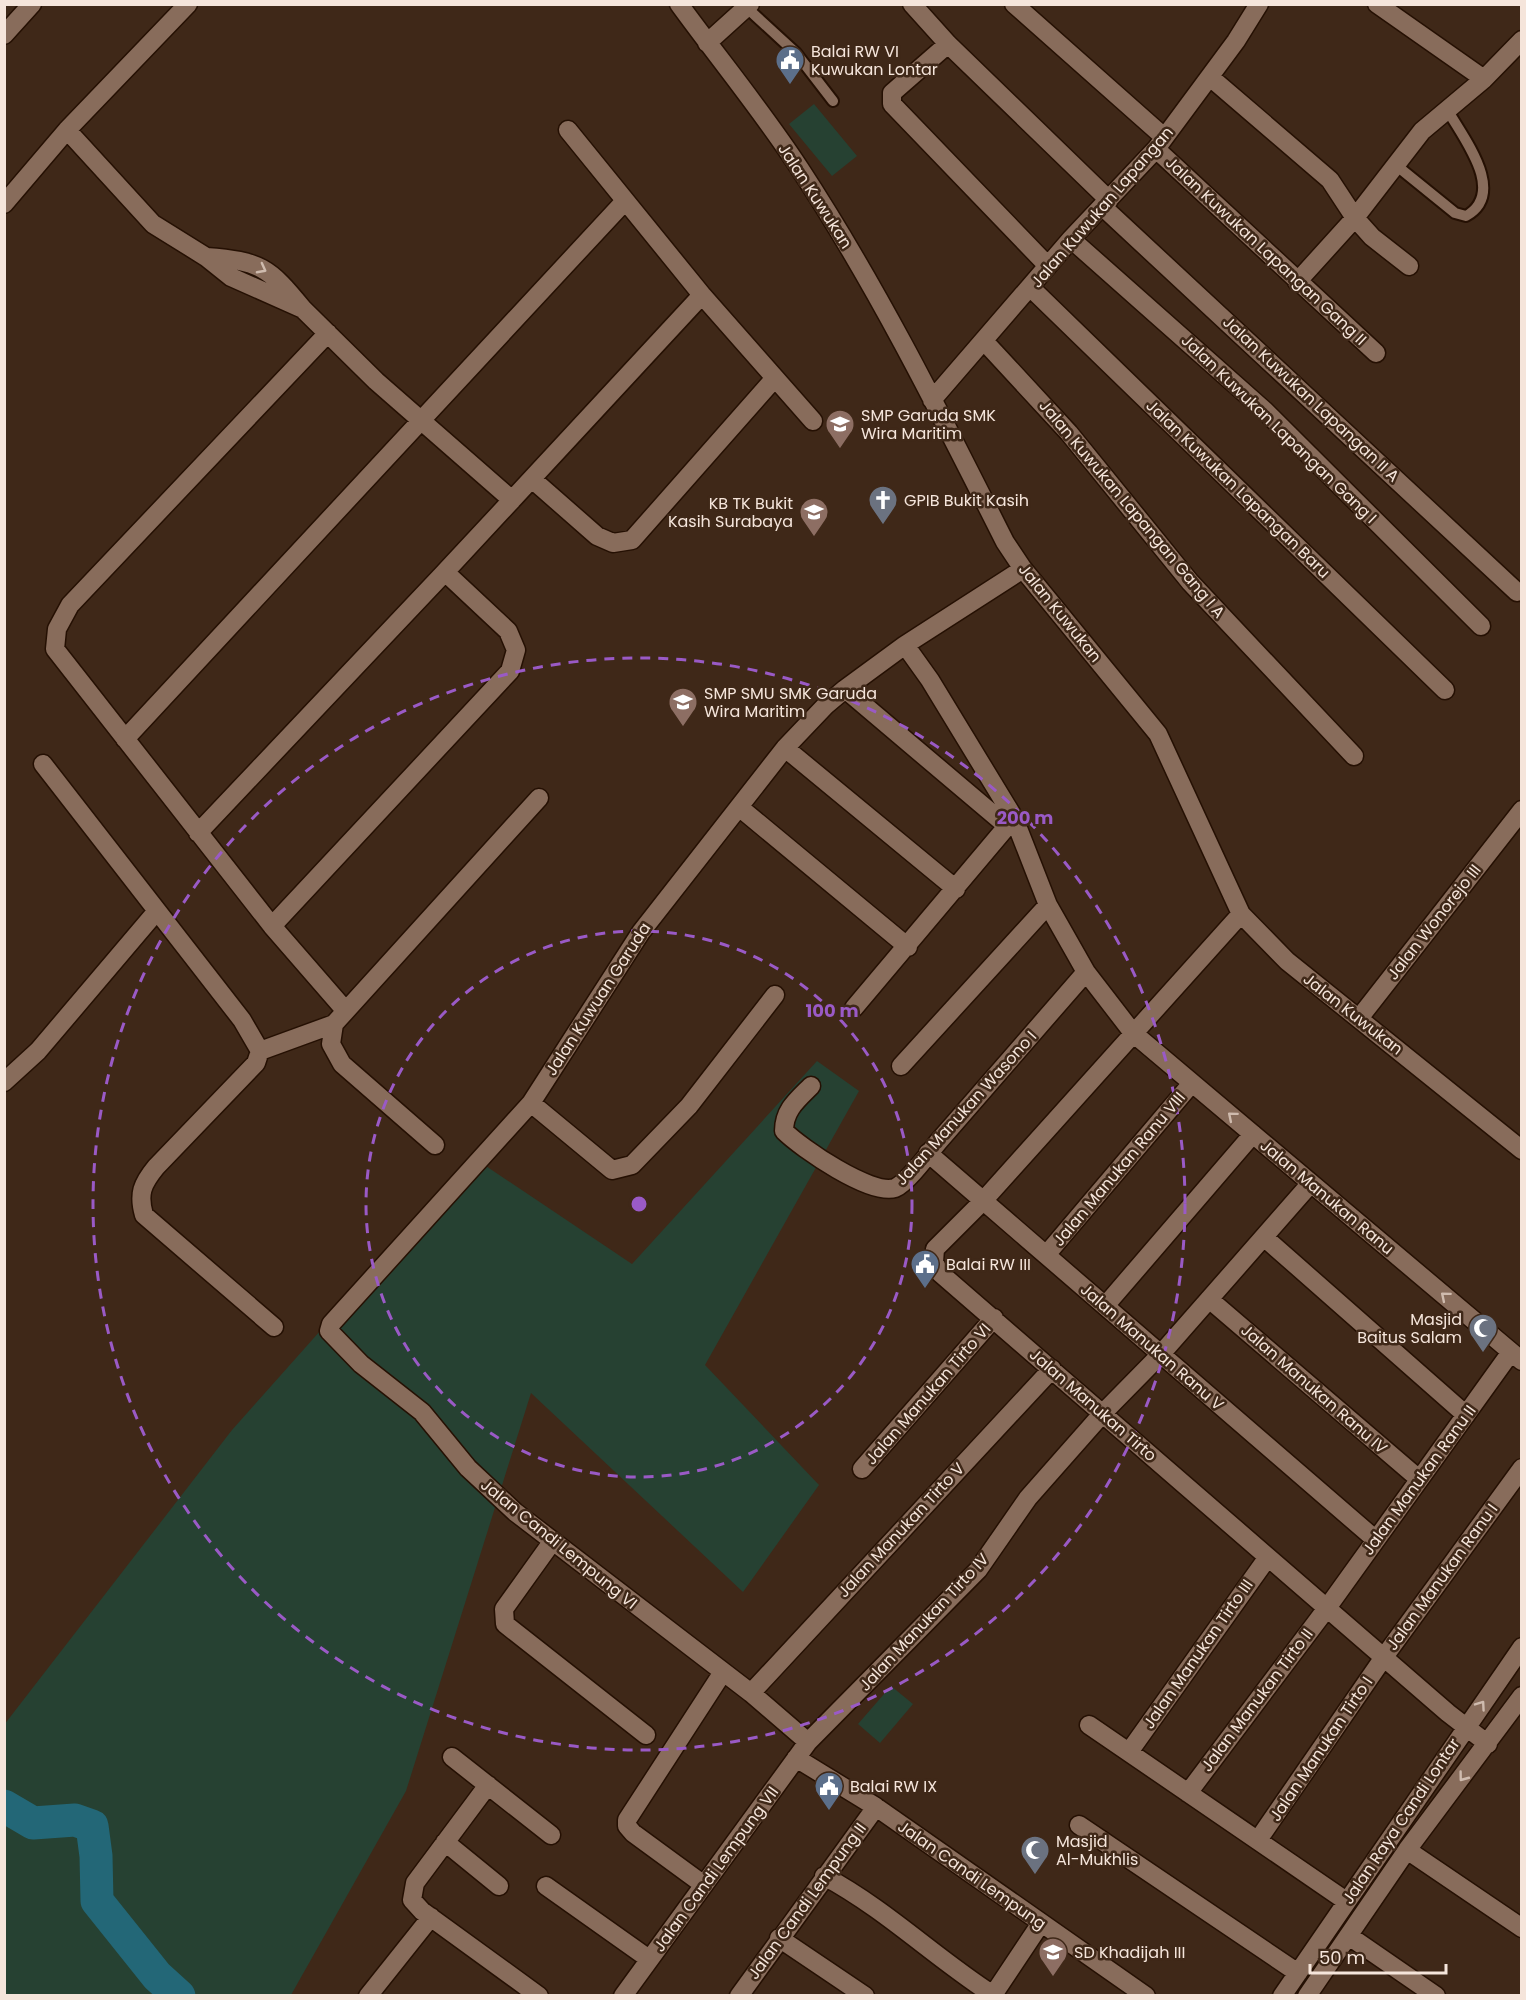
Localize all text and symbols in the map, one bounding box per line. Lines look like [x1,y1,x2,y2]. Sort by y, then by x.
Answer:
place label: Balai RW VI Kuwukan Lontar [811,40,938,81]
public building icon: Balai RW VI Kuwukan Lontar [774,44,806,86]
street label: Jalan Kuwukan Lapangan [1025,121,1179,293]
street label: Jalan Kuwukan [772,139,858,253]
street label: Jalan Kuwukan Lapangan Gang II [1160,151,1372,351]
one-way arrow [256,262,266,273]
street label: Jalan Kuwukan Lapangan II A [1218,311,1405,487]
street label: Jalan Kuwukan Lapangan Gang I [1176,329,1382,529]
street label: Jalan Kuwukan Lapangan Baru [1141,395,1335,583]
street label: Jalan Kuwukan Lapangan Gang I A [1035,396,1229,622]
place label: SMP Garuda SMK Wira Maritim [861,404,996,445]
school or university icon: SMP Garuda SMK Wira Maritim [824,408,856,450]
church icon: GPIB Bukit Kasih [867,484,899,526]
place label: GPIB Bukit Kasih [904,489,1029,512]
place label: KB TK Bukit Kasih Surabaya [668,492,793,533]
school or university icon: KB TK Bukit Kasih Surabaya [798,496,830,538]
street label: Jalan Kuwukan [1014,560,1106,666]
place label: SMP SMU SMK Garuda Wira Maritim [704,682,877,723]
school or university icon: SMP SMU SMK Garuda Wira Maritim [667,686,699,728]
text: 200 m [997,805,1053,830]
street label: Jalan Wonorejo III [1382,859,1486,985]
street label: Jalan Kuwuan Garuda [540,918,656,1080]
street label: Jalan Kuwukan [1298,968,1408,1060]
text: 100 m [805,998,859,1023]
street label: Jalan Manukan Wasono I [890,1026,1042,1190]
street label: Jalan Manukan Ranu VIII [1047,1087,1191,1251]
one-way arrow [1228,1112,1239,1123]
street label: Jalan Manukan Ranu [1255,1134,1399,1260]
centre of rings [629,1194,649,1214]
public building icon: Balai RW III [909,1248,941,1290]
place label: Balai RW III [946,1253,1031,1276]
street label: Jalan Manukan Ranu V [1075,1278,1229,1416]
one-way arrow [1441,1293,1452,1304]
place label: Masjid Baitus Salam [1357,1308,1462,1349]
mosque icon: Masjid Baitus Salam [1467,1312,1499,1354]
street label: Jalan Manukan Tirto VI [860,1318,996,1470]
street label: Jalan Manukan Ranu IV [1236,1319,1392,1459]
street label: Jalan Manukan Tirto [1024,1343,1162,1467]
street label: Jalan Manukan Ranu II [1357,1400,1481,1560]
street label: Jalan Manukan Tirto V [832,1457,970,1603]
street label: Jalan Candi Lempung VI [476,1474,642,1614]
street label: Jalan Manukan Ranu I [1381,1499,1503,1655]
street label: Jalan Manukan Tirto IV [854,1548,994,1696]
street label: Jalan Manukan Tirto III [1139,1576,1257,1732]
street label: Jalan Manukan Tirto II [1197,1625,1317,1775]
street label: Jalan Manukan Tirto I [1264,1672,1378,1826]
one-way arrow [1474,1700,1485,1711]
street label: Jalan Raya Candi Lontar [1337,1733,1465,1909]
public building icon: Balai RW IX [813,1770,845,1812]
one-way arrow [1459,1770,1470,1781]
place label: Balai RW IX [850,1775,937,1798]
street label: Jalan Candi Lempung VII [648,1782,784,1956]
street label: Jalan Candi Lempung [893,1815,1051,1935]
street label: Jalan Candi Lempung II [742,1818,872,1984]
place label: Masjid Al-Mukhlis [1056,1830,1138,1871]
mosque icon: Masjid Al-Mukhlis [1019,1834,1051,1876]
school or university icon: SD Khadijah III [1037,1936,1069,1978]
scale bar [1310,1937,1446,1975]
place label: SD Khadijah III [1074,1941,1185,1964]
text: 50 m [1319,1945,1365,1970]

